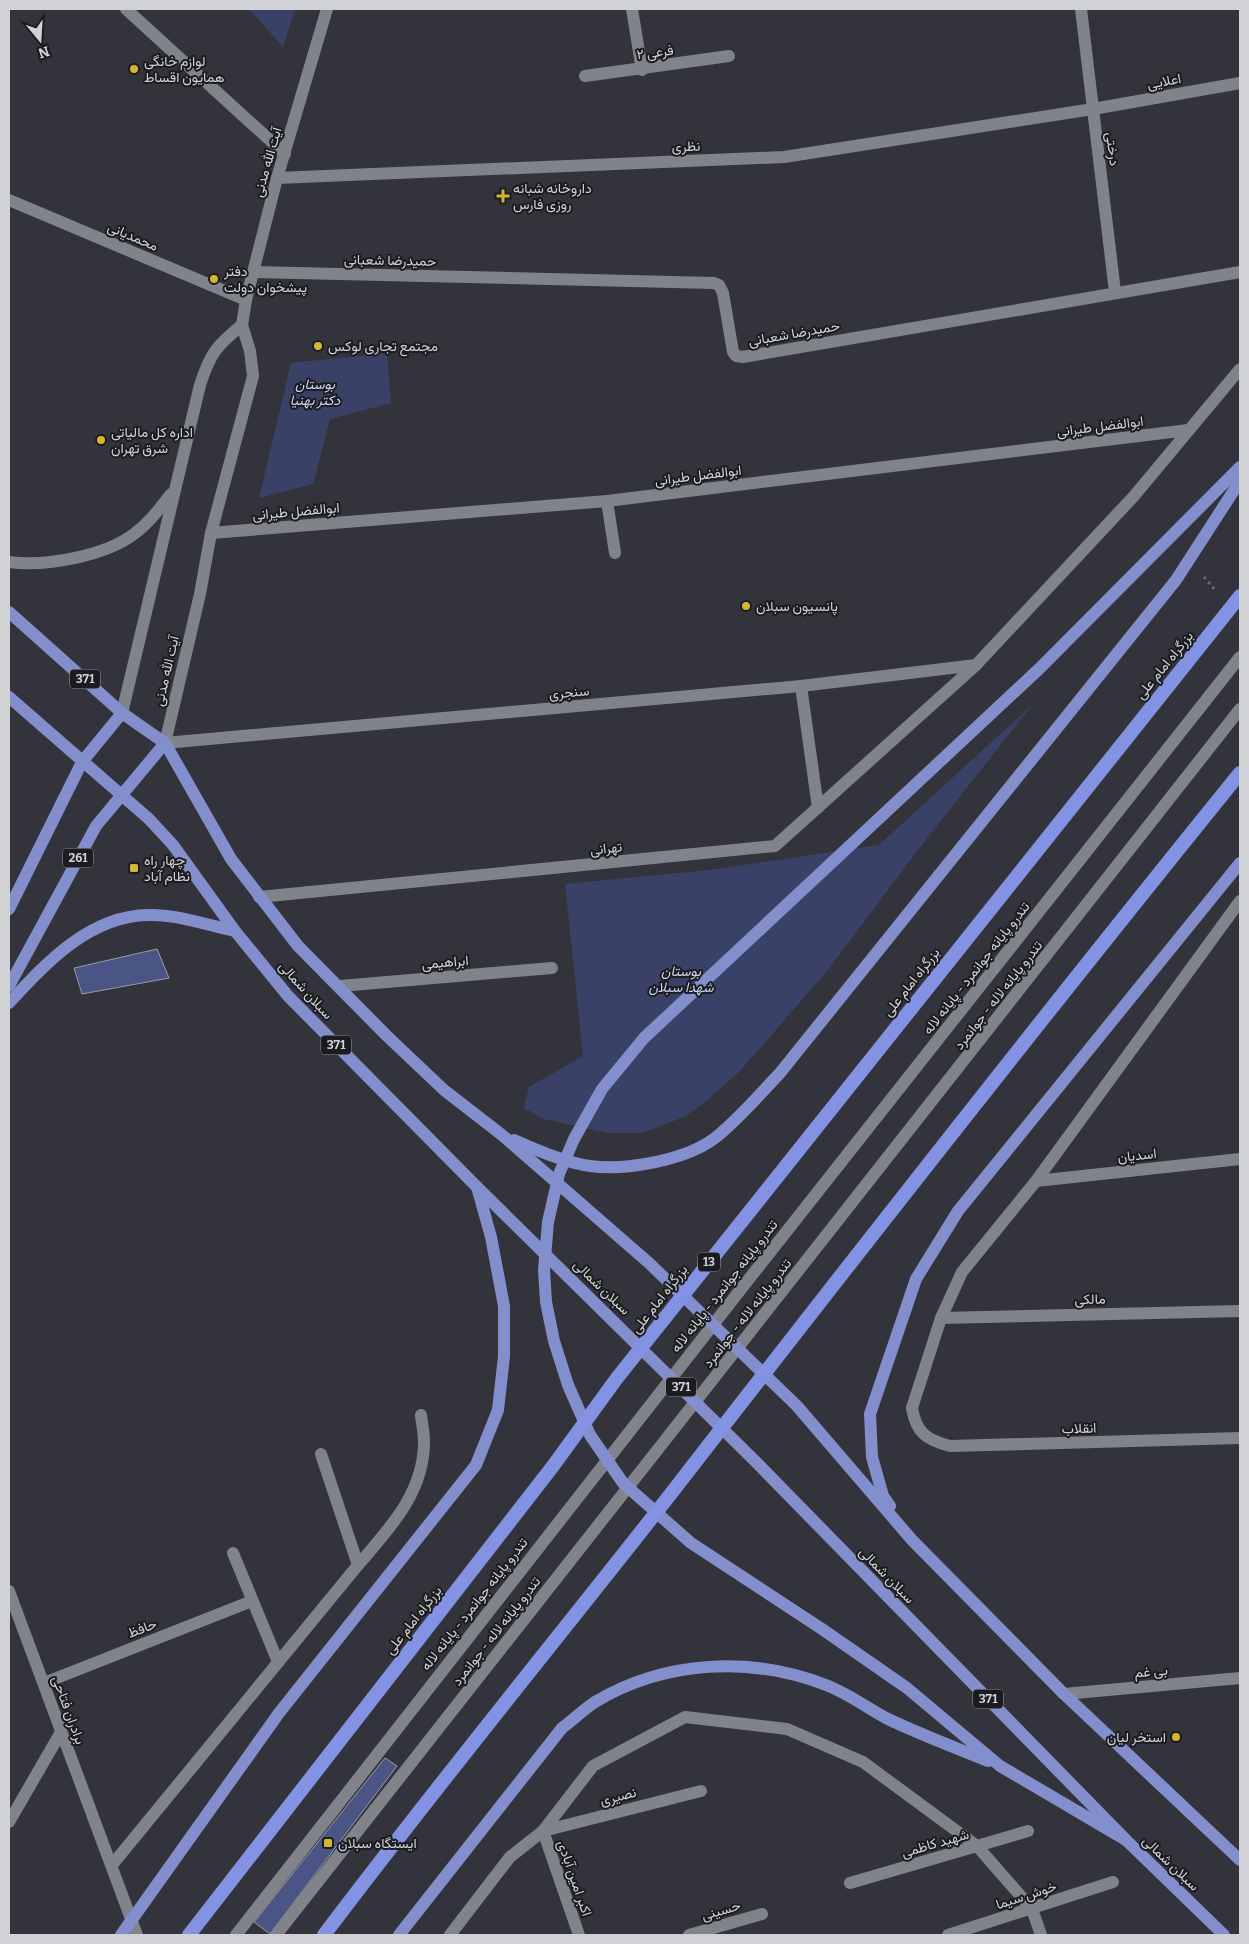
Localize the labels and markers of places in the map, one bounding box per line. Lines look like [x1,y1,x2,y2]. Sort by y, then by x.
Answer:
place label: لوازم خانگی همایون اقساط [144,53,225,86]
marker: لوازم خانگی همایون اقساط [128,63,140,75]
place label: داروخانه شبانه روزی فارس [513,180,592,213]
marker: داروخانه شبانه روزی فارس [497,190,509,202]
place label: دفتر پیشخوان دولت [223,263,307,297]
marker: دفتر پیشخوان دولت [208,273,220,285]
place label: مجتمع تجاری لوکس [328,338,438,357]
marker: مجتمع تجاری لوکس [312,340,324,352]
place label: اداره کل مالیاتی شرق تهران [111,424,193,457]
marker: اداره کل مالیاتی شرق تهران [95,434,107,446]
place label: پانسیون سبلان [756,598,838,616]
marker: پانسیون سبلان [740,600,752,612]
place label: چهار راه نظام آباد [144,852,190,885]
marker: چهار راه نظام آباد [128,862,140,874]
place label: استخر لیان [1107,1729,1166,1746]
marker: استخر لیان [1170,1731,1182,1743]
place label: ایستگاه سبلان [338,1835,417,1852]
marker: ایستگاه سبلان [322,1837,334,1849]

